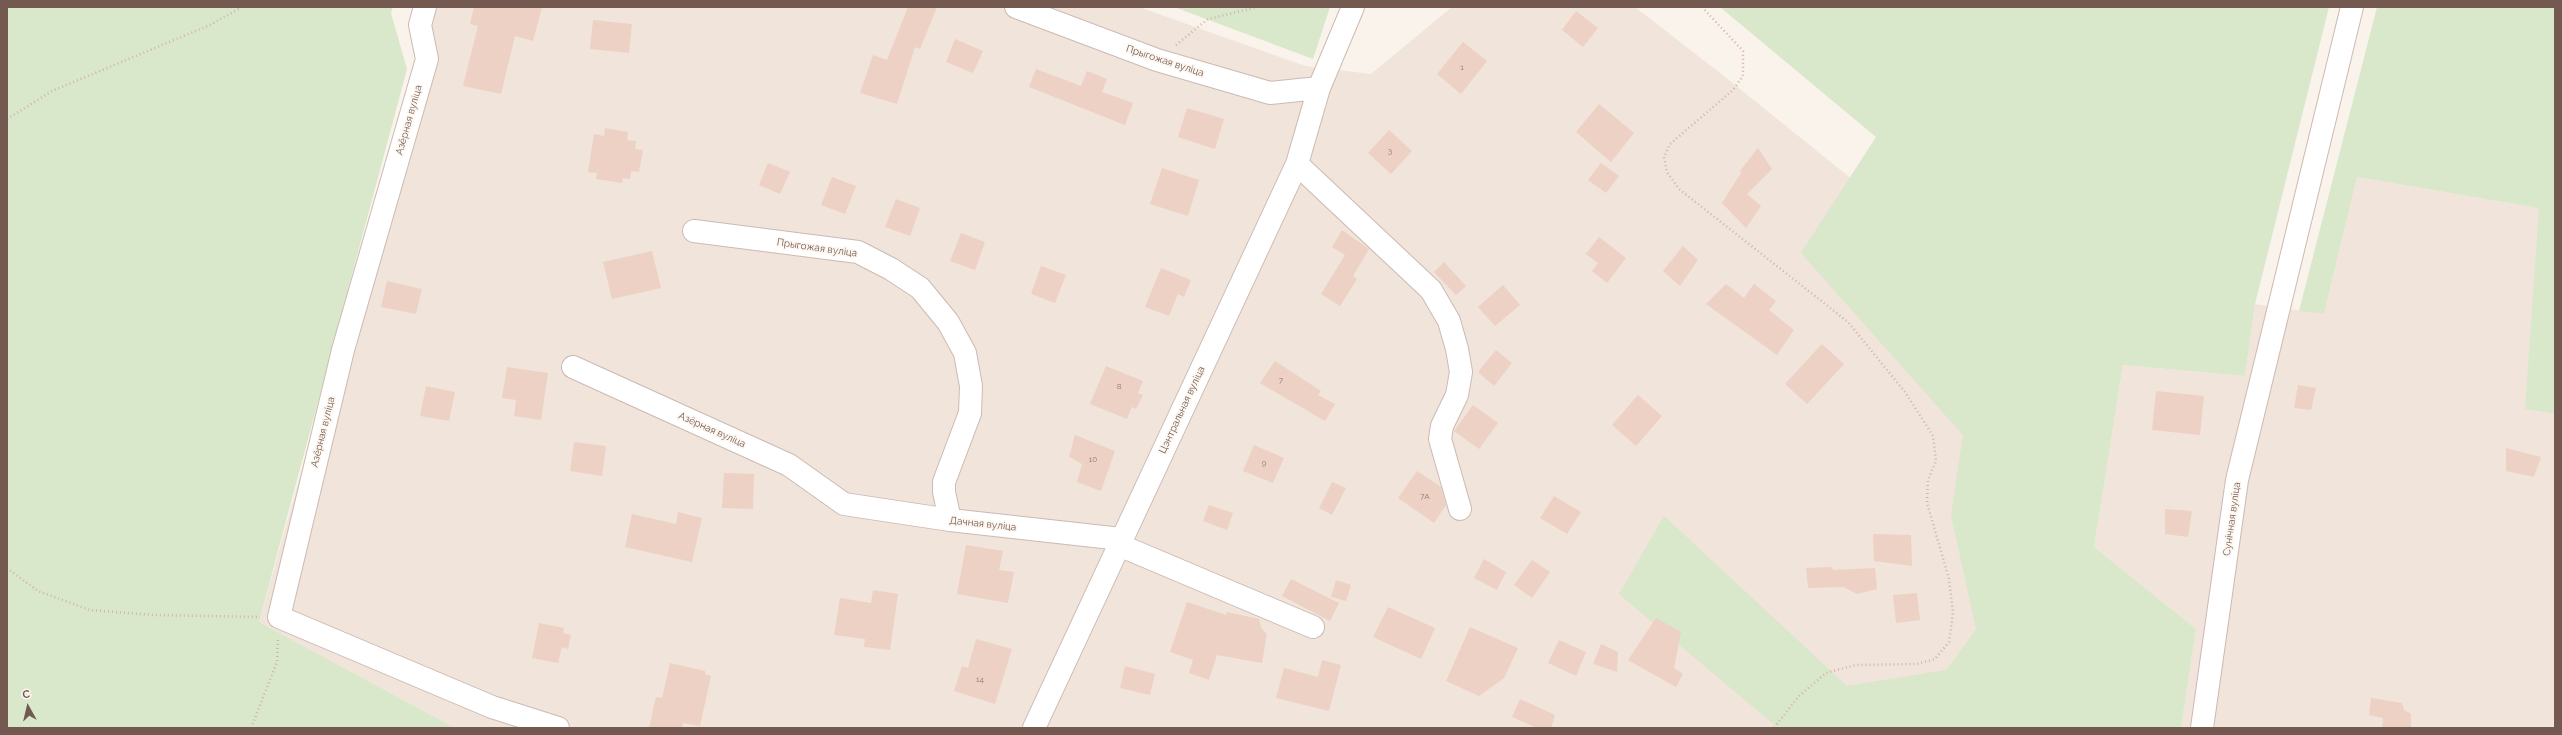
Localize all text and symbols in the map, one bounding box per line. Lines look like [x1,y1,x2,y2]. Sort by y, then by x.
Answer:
street label: Прыгожая вуліца [1125,43,1205,79]
house number: 1 [1460,63,1464,73]
street label: Азёрная вуліца [393,84,425,156]
house number: 3 [1388,147,1392,157]
street label: Прыгожая вуліца [776,236,858,260]
street label: Цэнтральная вуліца [1157,365,1207,455]
house number: 7 [1279,376,1283,386]
house number: 8 [1117,382,1121,392]
street label: Азёрная вуліца [308,395,338,469]
street label: Азёрная вуліца [677,410,747,450]
house number: 10 [1089,455,1097,465]
house number: 9 [1262,459,1266,469]
street label: Сунічная вуліца [2221,481,2243,557]
house number: 7А [1420,492,1430,502]
street label: Дачная вуліца [949,515,1017,533]
house number: 14 [976,675,984,685]
north arrow [8,687,48,727]
text: С [22,688,31,702]

